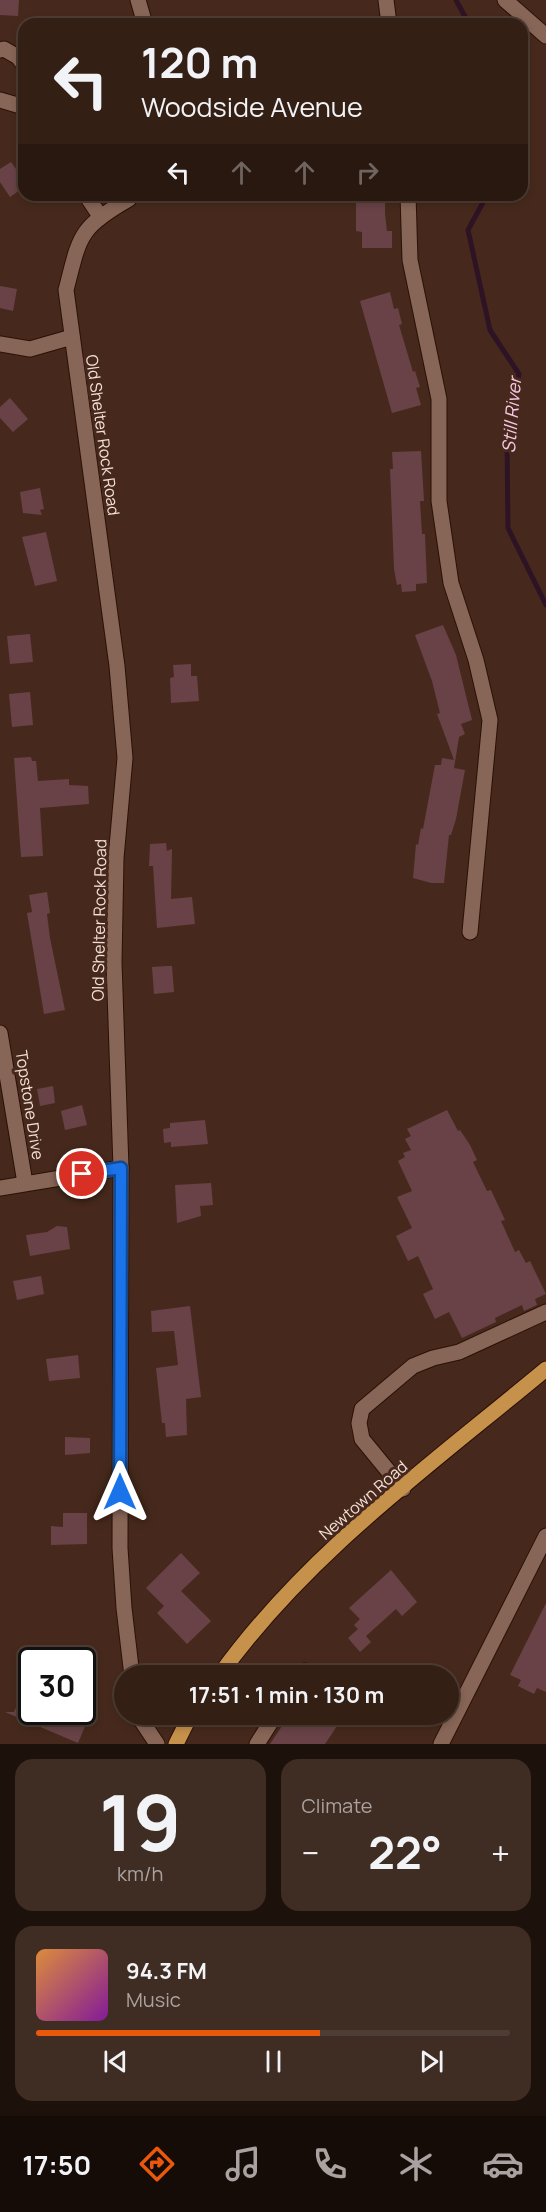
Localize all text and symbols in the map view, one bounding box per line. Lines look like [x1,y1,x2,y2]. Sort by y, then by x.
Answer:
text: 120 m [141,33,258,91]
icon: left [42,42,120,120]
text: Woodside Avenue [141,88,363,125]
icon: left [162,156,195,189]
icon: ahead [225,156,258,189]
icon: ahead [288,156,321,189]
icon: right [351,156,384,189]
street label: Old Shelter Rock Road [81,353,125,517]
water label: Still River [496,374,526,454]
street label: Old Shelter Rock Road [87,839,111,1001]
street label: Topstone Drive [10,1049,50,1161]
pin [56,1148,107,1199]
icon: arrive [65,1157,98,1190]
street label: Newtown Road [314,1455,412,1545]
position arrow [88,1460,152,1524]
speed limit sign: 30 [18,1647,96,1725]
text: 17:51 · 1 min · 130 m [189,1680,384,1710]
text: 19 [99,1768,182,1874]
text: Climate [302,1792,373,1819]
text: 22° [368,1821,442,1883]
text: − [302,1830,319,1875]
text: + [491,1830,510,1875]
text: km/h [117,1860,164,1887]
text: 94.3 FM [126,1956,207,1986]
text: Music [126,1986,181,2013]
icon: previous [99,2045,132,2078]
icon: pause [257,2045,290,2078]
icon: next [415,2045,448,2078]
icon: directions [136,2143,178,2185]
icon: music [222,2143,264,2185]
icon: phone [309,2143,351,2185]
icon: climate [395,2143,437,2185]
icon: car [482,2143,524,2185]
text: 17:50 [22,2146,91,2183]

